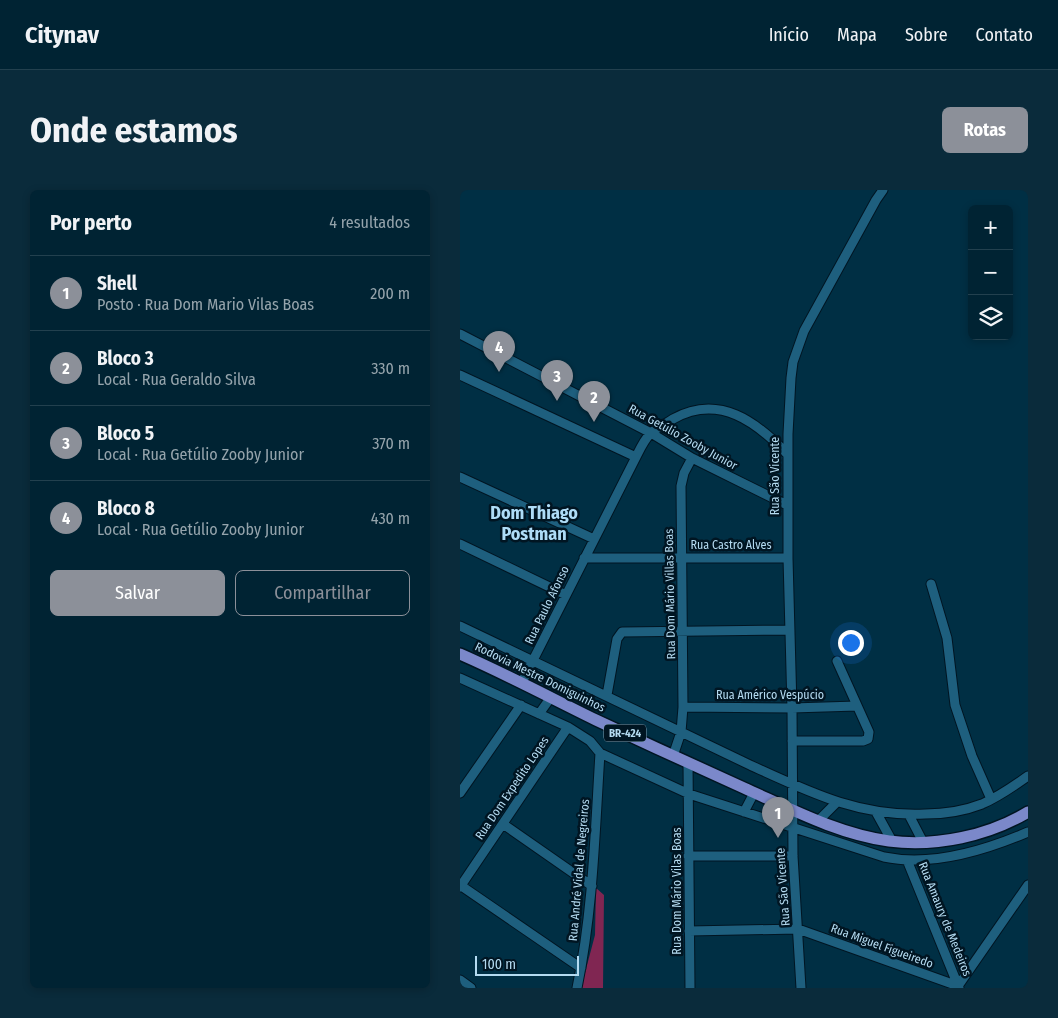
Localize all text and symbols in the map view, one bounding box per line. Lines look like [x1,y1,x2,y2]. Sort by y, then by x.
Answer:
text: Citynav [25,21,99,49]
text: Início [769,24,809,46]
text: Mapa [837,24,877,46]
text: Sobre [905,24,948,46]
text: Contato [976,24,1033,46]
button: Rotas [942,107,1028,153]
text: Onde estamos [30,109,238,151]
map controls [968,205,1013,340]
button: + [968,205,1013,250]
text: Por perto [50,210,132,236]
text: 4 resultados [329,213,410,232]
button: − [968,250,1013,295]
text: Shell [97,272,137,295]
text: 1 [63,284,69,303]
text: 200 m [370,284,410,303]
text: Posto · Rua Dom Mario Vilas Boas [97,295,314,314]
button: layers [968,295,1013,340]
pin: 4 [483,331,515,372]
text: Bloco 3 [97,347,154,370]
text: 2 [62,359,70,378]
text: 330 m [371,359,410,378]
pin: 3 [541,360,573,401]
text: Local · Rua Geraldo Silva [97,370,256,389]
pin: 2 [578,381,610,422]
street label: Rua Getúlio Zooby Junior [626,401,740,473]
text: Bloco 5 [97,422,154,445]
text: 3 [62,434,70,453]
text: 370 m [372,434,410,453]
street label: Rua São Vicente [768,437,782,515]
text: Local · Rua Getúlio Zooby Junior [97,445,304,464]
text: Bloco 8 [97,497,155,520]
district label: Dom Thiago Postman [490,502,578,545]
text: 4 [62,509,70,528]
text: 430 m [371,509,410,528]
text: Local · Rua Getúlio Zooby Junior [97,520,304,539]
street label: Rua Dom Mário Villas Boas [662,529,678,659]
street label: Rua Castro Alves [690,538,772,552]
street label: Rua Paulo Afonso [522,564,572,646]
button: Salvar [50,570,225,616]
button: Compartilhar [235,570,410,616]
your location [838,630,864,656]
street label: Rodovia Mestre Domiguinhos [473,639,607,715]
street label: Rua Américo Vespúcio [716,688,824,702]
road number: BR-424 [604,724,646,742]
street label: Rua Dom Expedito Lopes [472,734,552,842]
pin: 1 [762,797,794,838]
street label: Rua André Vidal de Negreiros [566,798,592,942]
street label: Rua Dom Mário Vilas Boas [670,827,684,955]
street label: Rua São Vicente [773,847,793,927]
street label: Rua Amaury de Medeiros [916,860,974,978]
street label: Rua Miguel Figueiredo [829,921,935,971]
scale bar [475,953,579,976]
text: 100 m [482,956,516,973]

